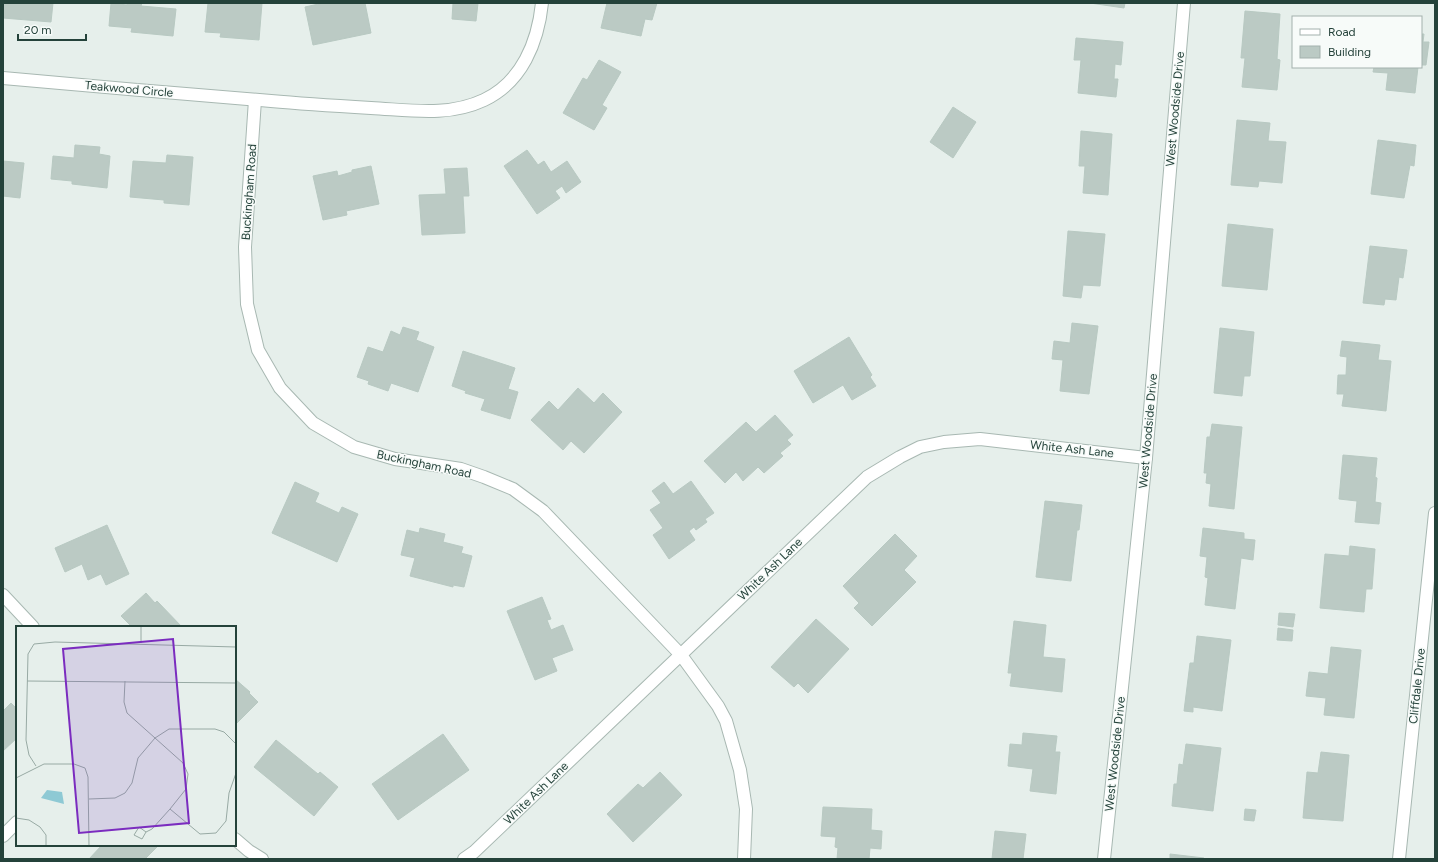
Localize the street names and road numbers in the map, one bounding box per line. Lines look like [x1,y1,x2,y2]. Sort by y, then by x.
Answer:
street label: West Woodside Drive [1163,51,1187,167]
street label: Teakwood Circle [84,78,174,100]
street label: Buckingham Road [239,143,259,241]
street label: West Woodside Drive [1136,373,1160,489]
street label: White Ash Lane [1029,438,1115,460]
street label: Buckingham Road [375,447,473,481]
street label: White Ash Lane [735,534,805,603]
street label: Cliffdale Drive [1406,647,1428,725]
street label: West Woodside Drive [1102,695,1128,812]
street label: White Ash Lane [501,758,571,827]

